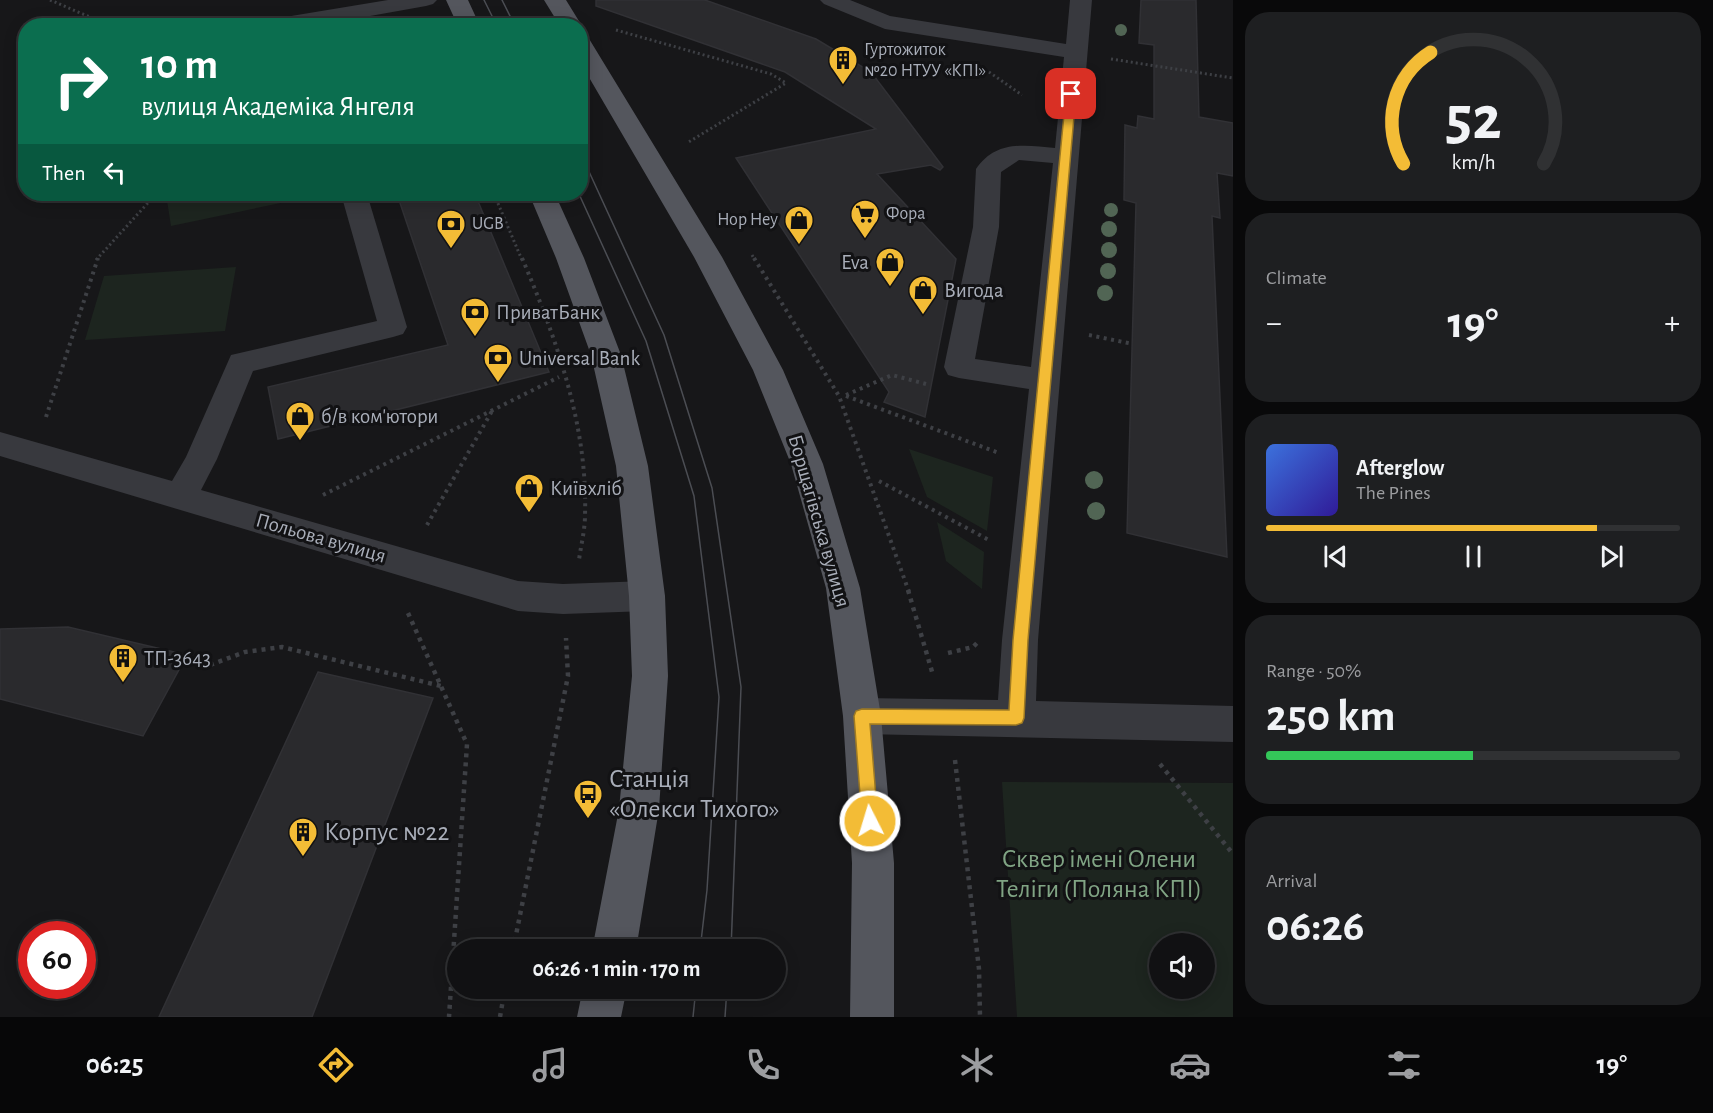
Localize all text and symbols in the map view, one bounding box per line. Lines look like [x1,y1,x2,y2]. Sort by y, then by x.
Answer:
place label: Гуртожиток №20 НТУУ «КПІ» [864,41,986,80]
icon: right [42,42,120,120]
text: 10 m [141,44,218,86]
building icon: Гуртожиток №20 НТУУ «КПІ» [827,44,859,86]
pin [1045,68,1096,119]
icon: arrive [1054,77,1087,110]
text: 52 [1445,88,1501,150]
text: вулиця Академіка Янгеля [141,93,415,120]
text: km/h [1451,152,1495,173]
icon: left [98,156,131,189]
text: Then [42,162,86,184]
supermarket icon: Фора [849,198,881,240]
shop icon: Hop Hey [783,204,815,246]
place label: Фора [886,205,926,223]
bank icon: UGB [435,208,467,250]
place label: Hop Hey [717,211,778,229]
place label: UGB [472,215,504,233]
shop icon: Eva [874,246,906,288]
place label: Eva [841,252,869,273]
text: Climate [1266,268,1327,288]
shop icon: Вигода [907,274,939,316]
place label: Вигода [944,280,1004,301]
bank icon: ПриватБанк [459,296,491,338]
text: 19° [1447,301,1499,346]
place label: ПриватБанк [496,302,600,323]
text: − [1266,307,1282,340]
text: + [1664,307,1680,340]
bank icon: Universal Bank [482,342,514,384]
place label: Universal Bank [519,348,640,369]
shop icon: б/в ком'ютори [284,400,316,442]
place label: б/в ком'ютори [321,406,439,427]
street label: Борщагівська вулиця [784,432,854,610]
text: Afterglow [1356,457,1444,479]
shop icon: Київхліб [513,472,545,514]
place label: Київхліб [550,478,622,499]
text: The Pines [1356,483,1431,503]
street label: Польова вулиця [253,509,389,567]
icon: previous [1319,540,1352,573]
icon: pause [1457,540,1490,573]
icon: next [1595,540,1628,573]
building icon: ТП-3643 [107,642,139,684]
place label: ТП-3643 [144,648,211,669]
text: Range · 50% [1266,661,1362,681]
text: 250 km [1266,694,1395,739]
place label: Станція «Олекси Тихого» [609,766,779,822]
bus stop icon: Станція «Олекси Тихого» [572,778,604,820]
position arrow [838,789,902,853]
building icon: Корпус №22 [287,816,319,858]
place label: Корпус №22 [324,819,449,845]
park label: Сквер імені Олени Теліги (Поляна КПІ) [996,846,1202,902]
text: Arrival [1266,871,1317,891]
text: 06:26 [1266,904,1364,949]
speed limit sign: 60 [18,921,96,999]
map controls [1149,933,1215,999]
button: sound [1149,933,1215,999]
text: 06:26 · 1 min · 170 m [533,958,700,980]
icon: directions [315,1044,357,1086]
icon: music [529,1044,571,1086]
icon: phone [742,1044,784,1086]
icon: climate [956,1044,998,1086]
icon: car [1169,1044,1211,1086]
icon: filters [1383,1044,1425,1086]
text: 06:25 [86,1051,143,1078]
text: 19° [1597,1051,1627,1078]

